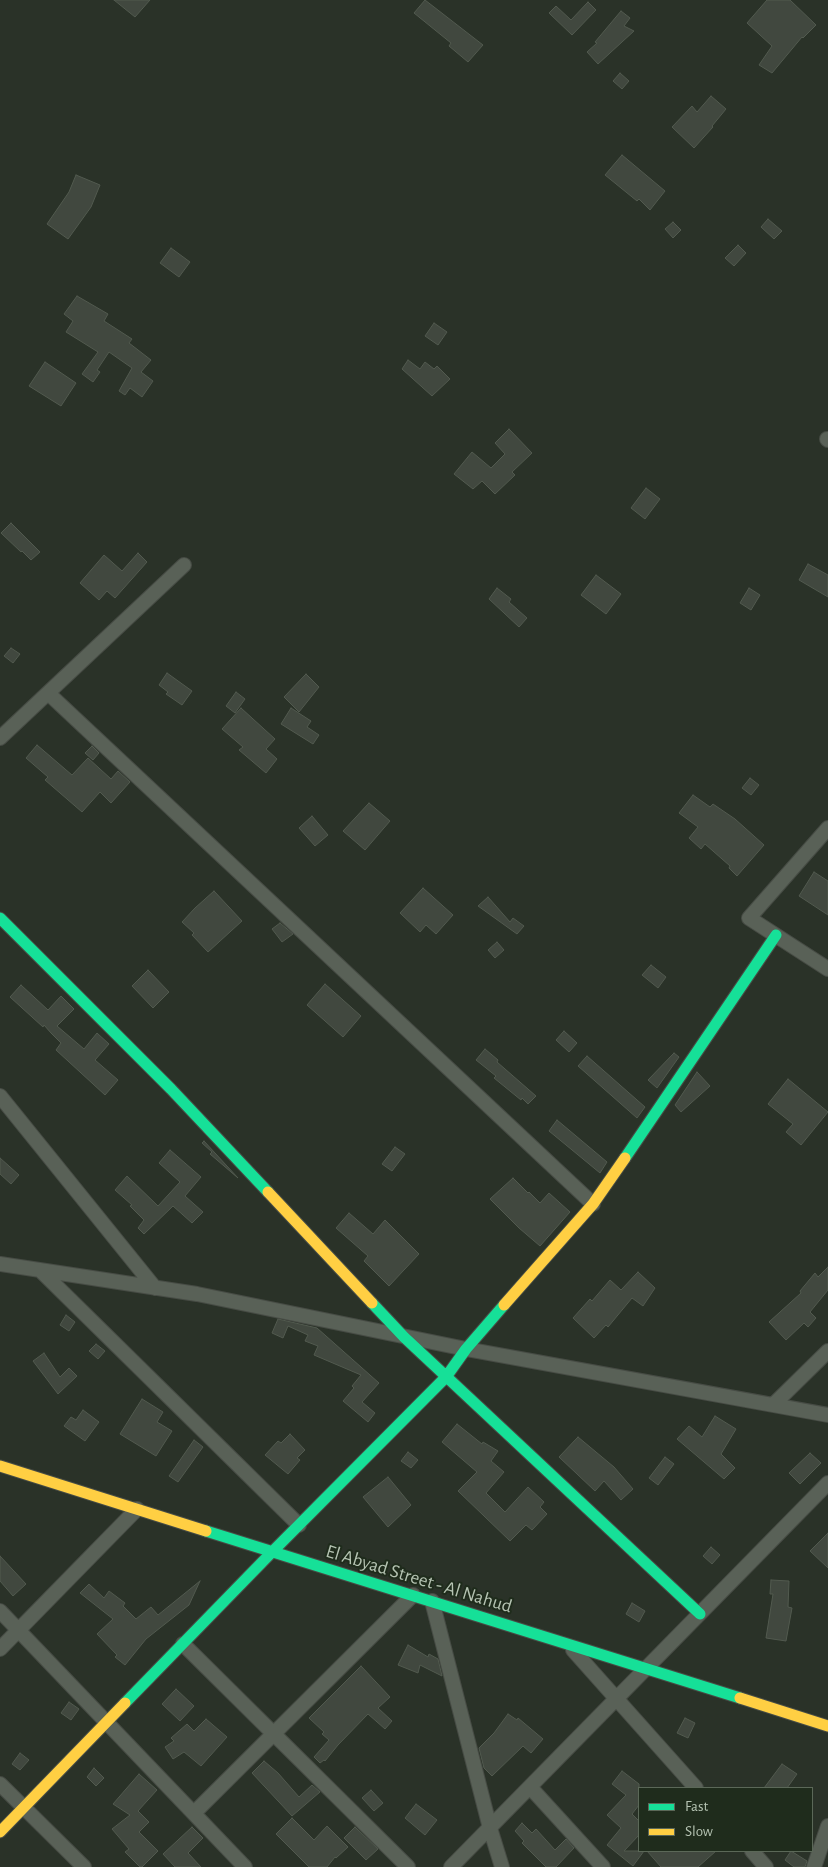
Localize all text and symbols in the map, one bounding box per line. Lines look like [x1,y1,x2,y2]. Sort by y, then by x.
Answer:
street label: El Abyad Street - Al Nahud [323,1540,515,1618]
legend [638,1787,813,1852]
text: Fast [685,1799,708,1814]
text: Slow [685,1824,713,1839]

